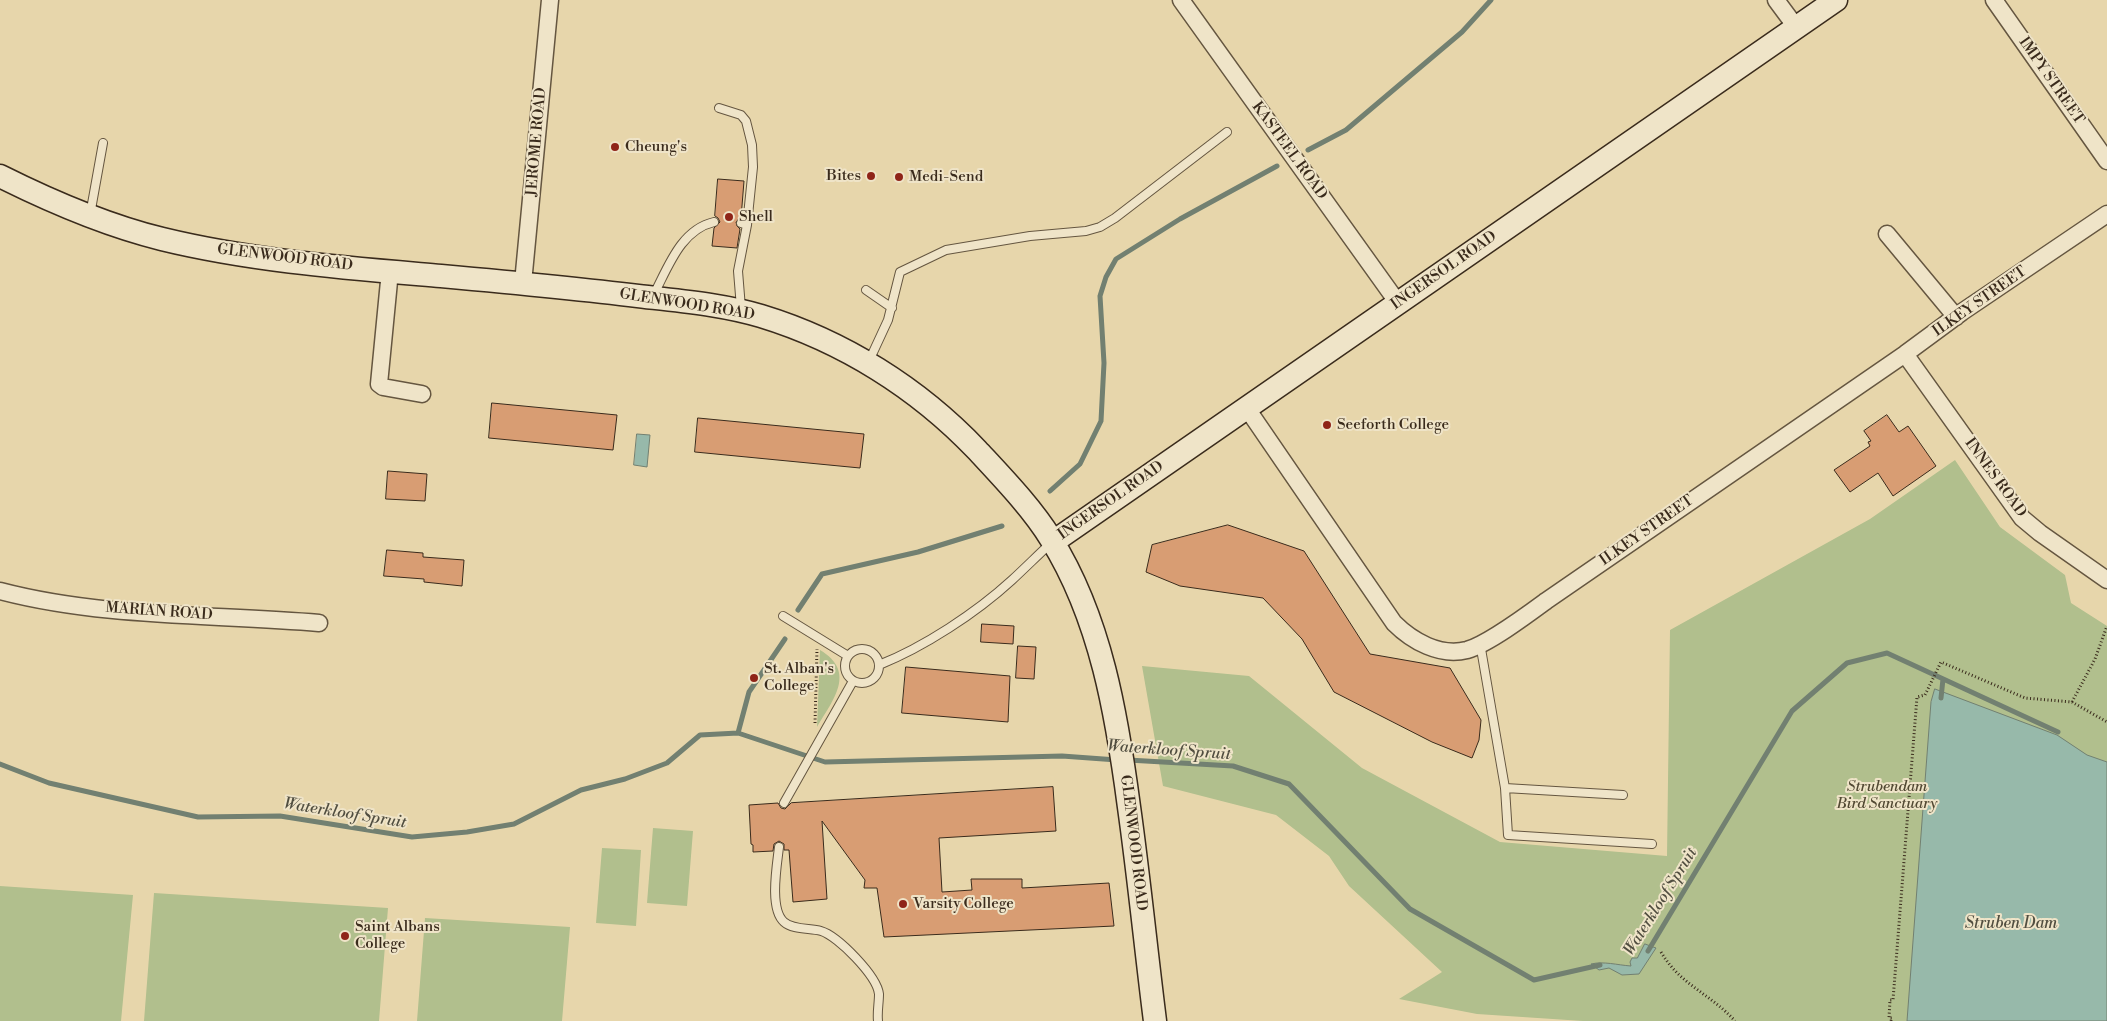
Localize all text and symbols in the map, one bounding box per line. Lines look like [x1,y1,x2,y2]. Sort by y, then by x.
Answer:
street label: IMPY STREET [2014,34,2088,128]
street label: JEROME ROAD [523,87,551,197]
street label: KASTEEL ROAD [1247,99,1331,203]
place label: Cheung's [625,138,687,156]
marker: Cheung's [609,141,621,153]
place label: Bites [826,167,861,185]
place label: Medi-Send [909,168,983,186]
marker: Bites [865,170,877,182]
marker: Medi-Send [893,171,905,183]
place label: Shell [739,208,773,226]
marker: Shell [723,211,735,223]
street label: INGERSOL ROAD [1388,228,1500,314]
street label: GLENWOOD ROAD [216,241,354,275]
street label: ILKEY STREET [1930,263,2030,341]
street label: GLENWOOD ROAD [618,285,756,325]
place label: Seeforth College [1337,416,1449,434]
marker: Seeforth College [1321,419,1333,431]
street label: INNES ROAD [1960,435,2030,521]
street label: INGERSOL ROAD [1055,458,1167,544]
street label: ILKEY STREET [1597,492,1697,570]
street label: MARIAN ROAD [105,599,213,625]
place label: St. Alban's College [764,660,834,695]
marker: St. Alban's College [748,672,760,684]
water label: Waterkloof Spruit [1107,737,1231,765]
street label: GLENWOOD ROAD [1116,774,1150,912]
park label: Strubendam Bird Sanctuary [1837,778,1937,813]
water label: Waterkloof Spruit [282,795,408,833]
water label: Waterkloof Spruit [1620,844,1702,960]
place label: Varsity College [913,895,1014,913]
marker: Varsity College [897,898,909,910]
water label: Struben Dam [1965,914,2057,934]
place label: Saint Albans College [355,918,440,953]
marker: Saint Albans College [339,930,351,942]

